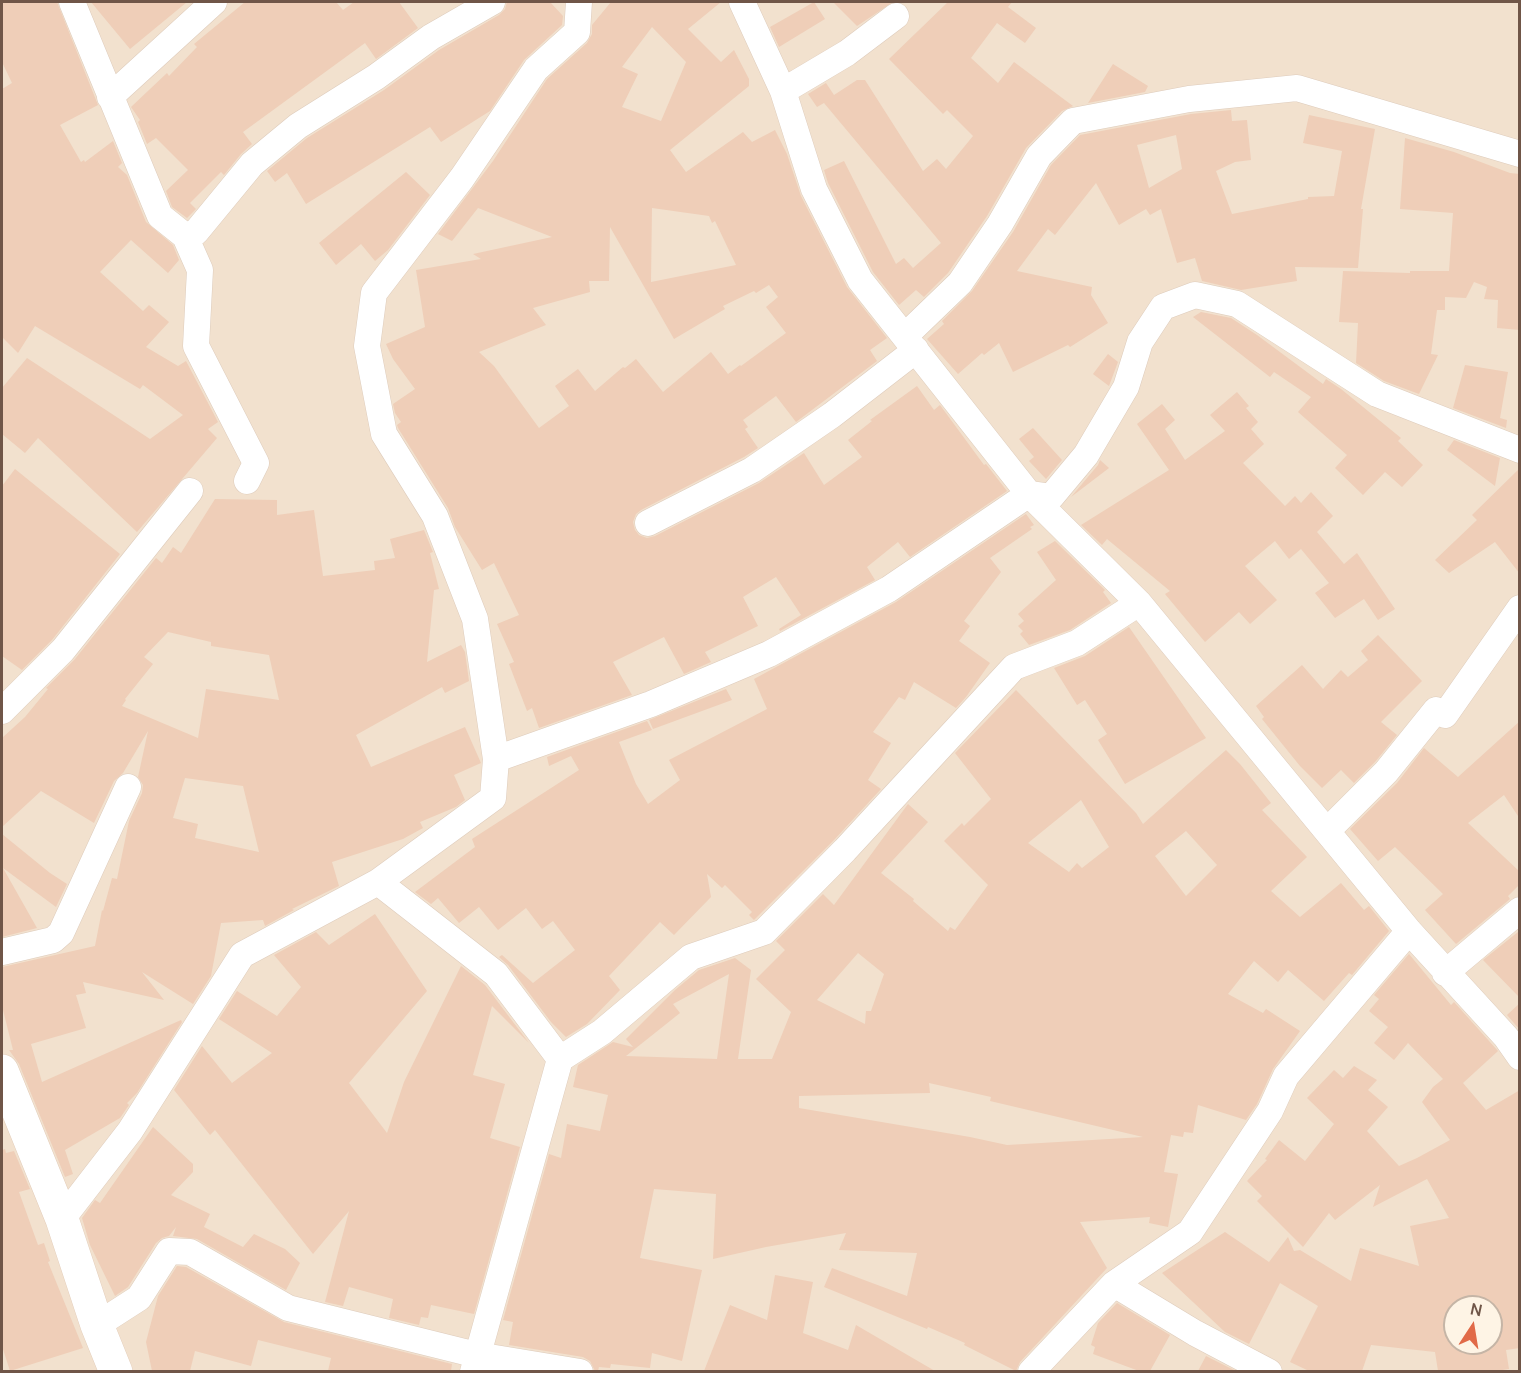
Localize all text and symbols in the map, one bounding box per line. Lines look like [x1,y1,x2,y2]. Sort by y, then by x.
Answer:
north arrow [1443,1295,1503,1355]
text: N [1468,1297,1484,1321]

